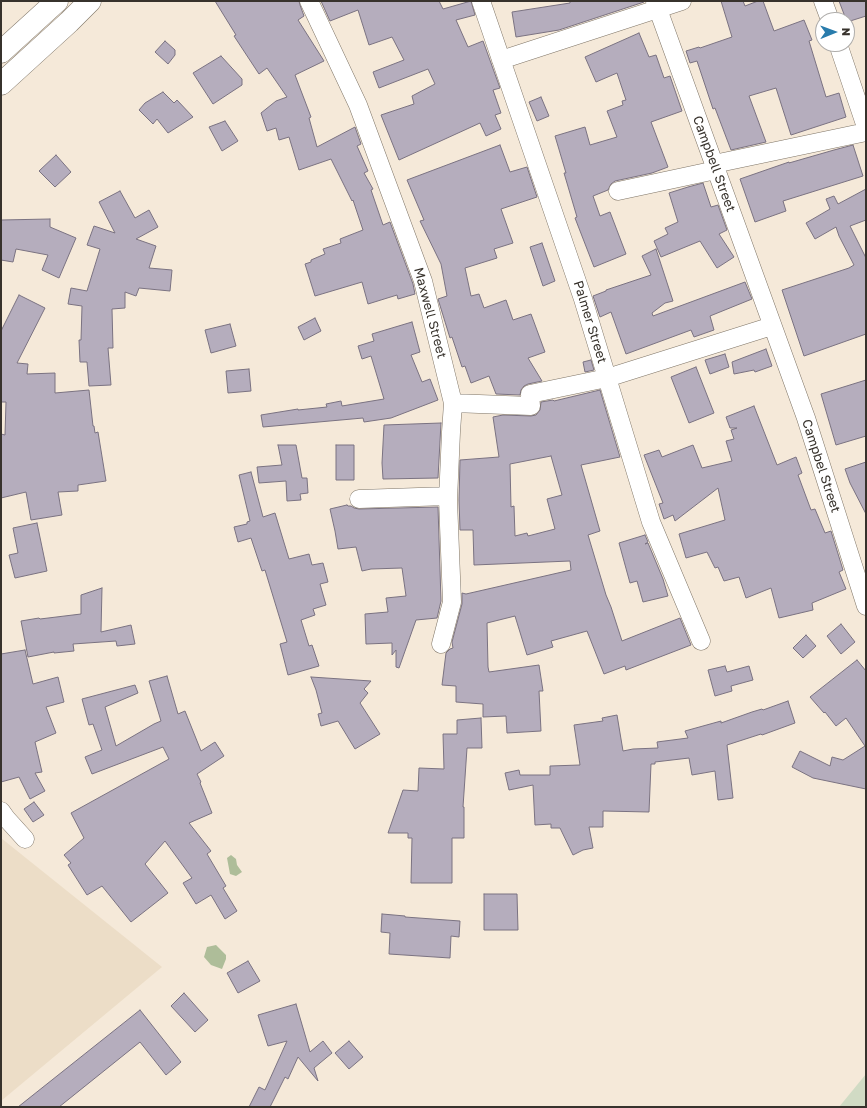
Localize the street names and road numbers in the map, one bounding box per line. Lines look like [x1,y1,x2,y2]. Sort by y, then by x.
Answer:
street label: Campbell Street [689,114,739,214]
street label: Maxwell Street [410,266,450,360]
street label: Palmer Street [570,279,610,365]
street label: Campbel Street [799,417,843,515]

